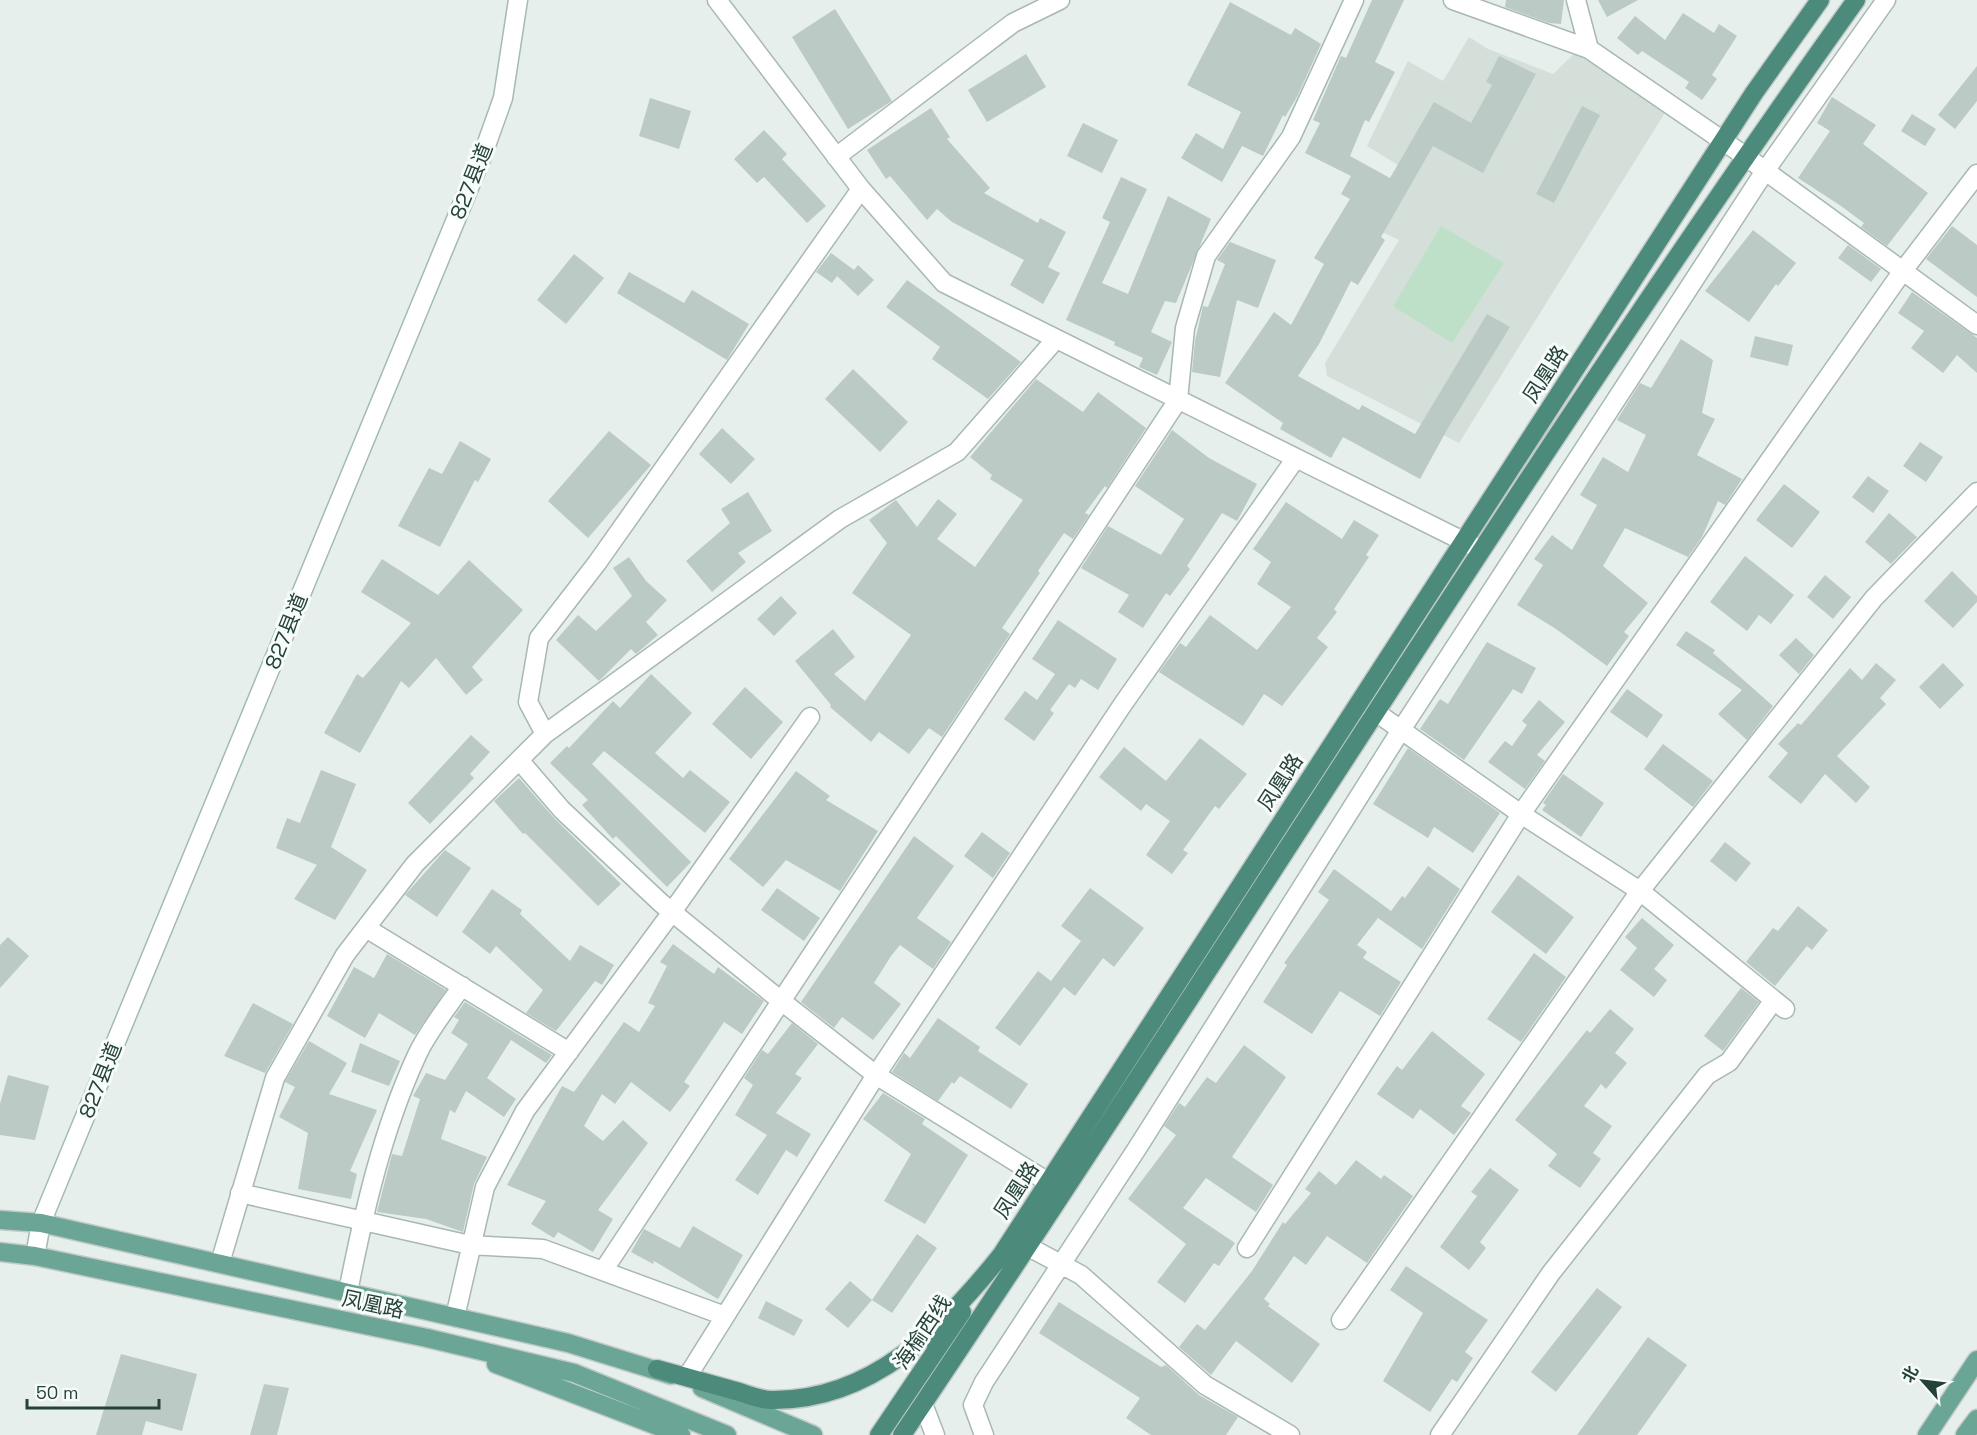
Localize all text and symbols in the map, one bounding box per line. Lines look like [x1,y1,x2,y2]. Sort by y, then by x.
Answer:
street label: 827县道 [444,139,498,223]
street label: 凤凰路 [1517,340,1573,408]
street label: 827县道 [259,589,313,673]
street label: 凤凰路 [1252,748,1308,816]
street label: 827县道 [73,1038,127,1122]
street label: 凤凰路 [988,1156,1044,1224]
street label: 凤凰路 [339,1284,407,1324]
street label: 海榆西线 [887,1290,957,1374]
north arrow [1893,1351,1953,1411]
text: 北 [1897,1362,1923,1386]
scale bar [27,1372,159,1410]
text: 50 m [36,1381,78,1404]

